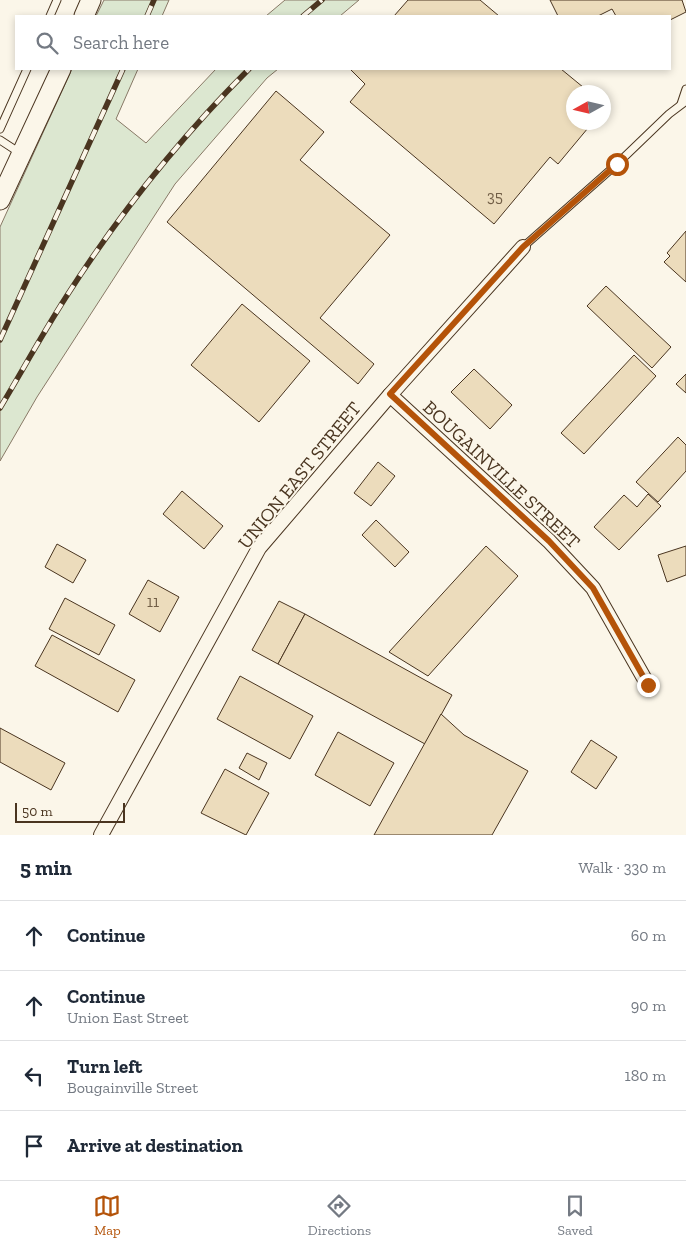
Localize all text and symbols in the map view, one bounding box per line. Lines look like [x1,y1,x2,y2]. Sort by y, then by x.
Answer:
search box [15,15,671,70]
icon: search [33,29,61,57]
text: Search here [73,31,169,54]
north arrow [566,85,611,130]
route start [606,153,629,176]
house number: 35 [487,187,503,206]
street label: BOUGAINVILLE STREET [418,396,585,553]
street label: UNION EAST STREET [233,397,366,554]
house number: 11 [147,592,159,611]
route end [637,674,660,697]
scale bar [15,800,125,823]
text: 50 m [22,803,53,820]
text: 5 min [20,855,72,880]
text: Walk · 330 m [578,858,666,877]
icon: ahead [20,922,48,950]
text: Continue [67,924,145,947]
text: 60 m [631,926,666,945]
text: Continue [67,985,145,1008]
icon: ahead [20,992,48,1020]
text: 90 m [631,996,666,1015]
text: Union East Street [67,1008,189,1027]
text: Turn left [67,1055,142,1078]
icon: left [20,1062,48,1090]
text: 180 m [625,1066,666,1085]
text: Bougainville Street [67,1078,198,1097]
icon: arrive [20,1132,48,1160]
text: Arrive at destination [67,1134,243,1157]
tab: Map [93,1192,121,1239]
tab: Directions [308,1192,371,1239]
tab: Saved [558,1192,593,1239]

